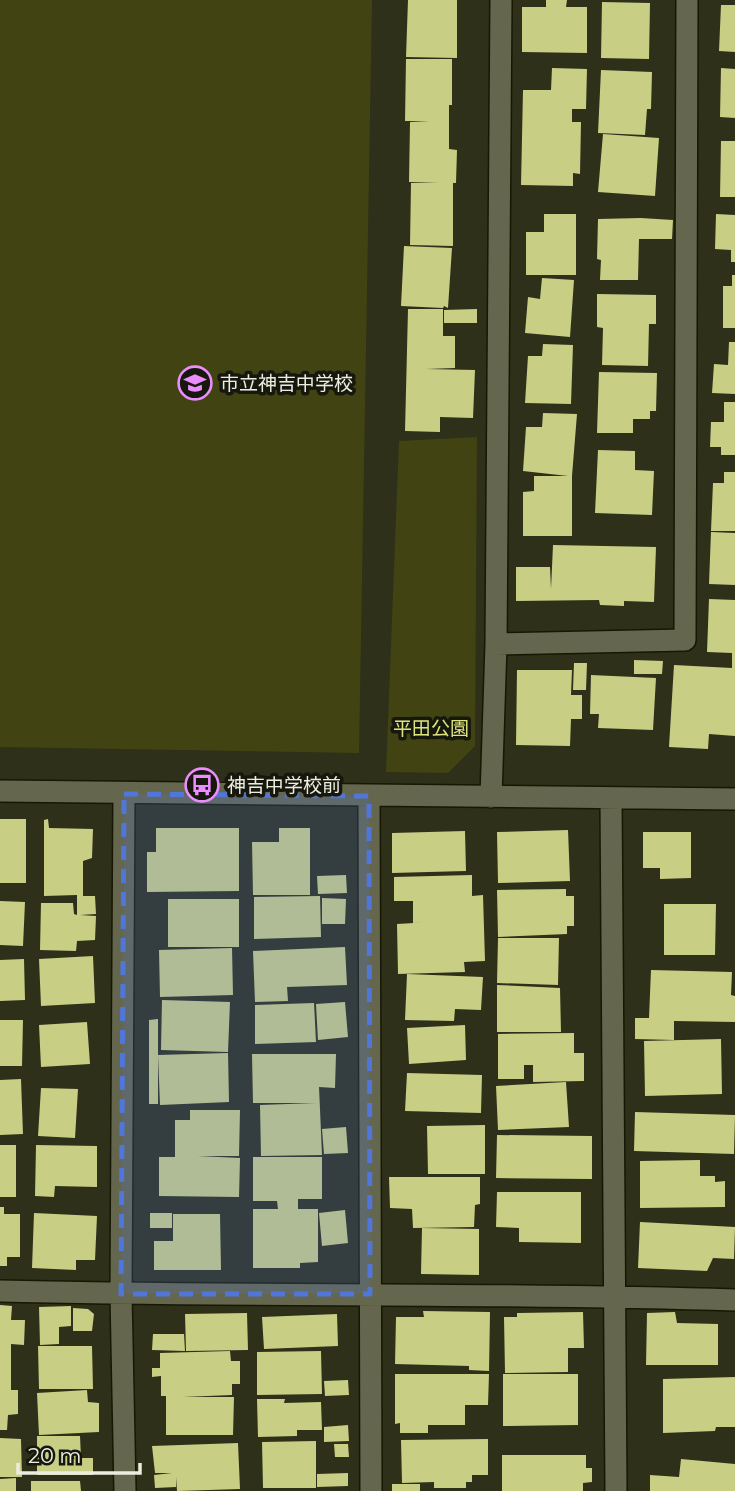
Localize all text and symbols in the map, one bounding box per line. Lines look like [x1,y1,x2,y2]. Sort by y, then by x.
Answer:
school or university icon: 市立神吉中学校 [176,364,214,402]
place label: 市立神吉中学校 [220,372,353,395]
park label: 平田公園 [393,717,469,740]
bus stop icon: 神吉中学校前 [183,766,221,804]
place label: 神吉中学校前 [227,774,341,797]
scale bar [18,1432,140,1476]
text: 20 m [28,1443,82,1468]

